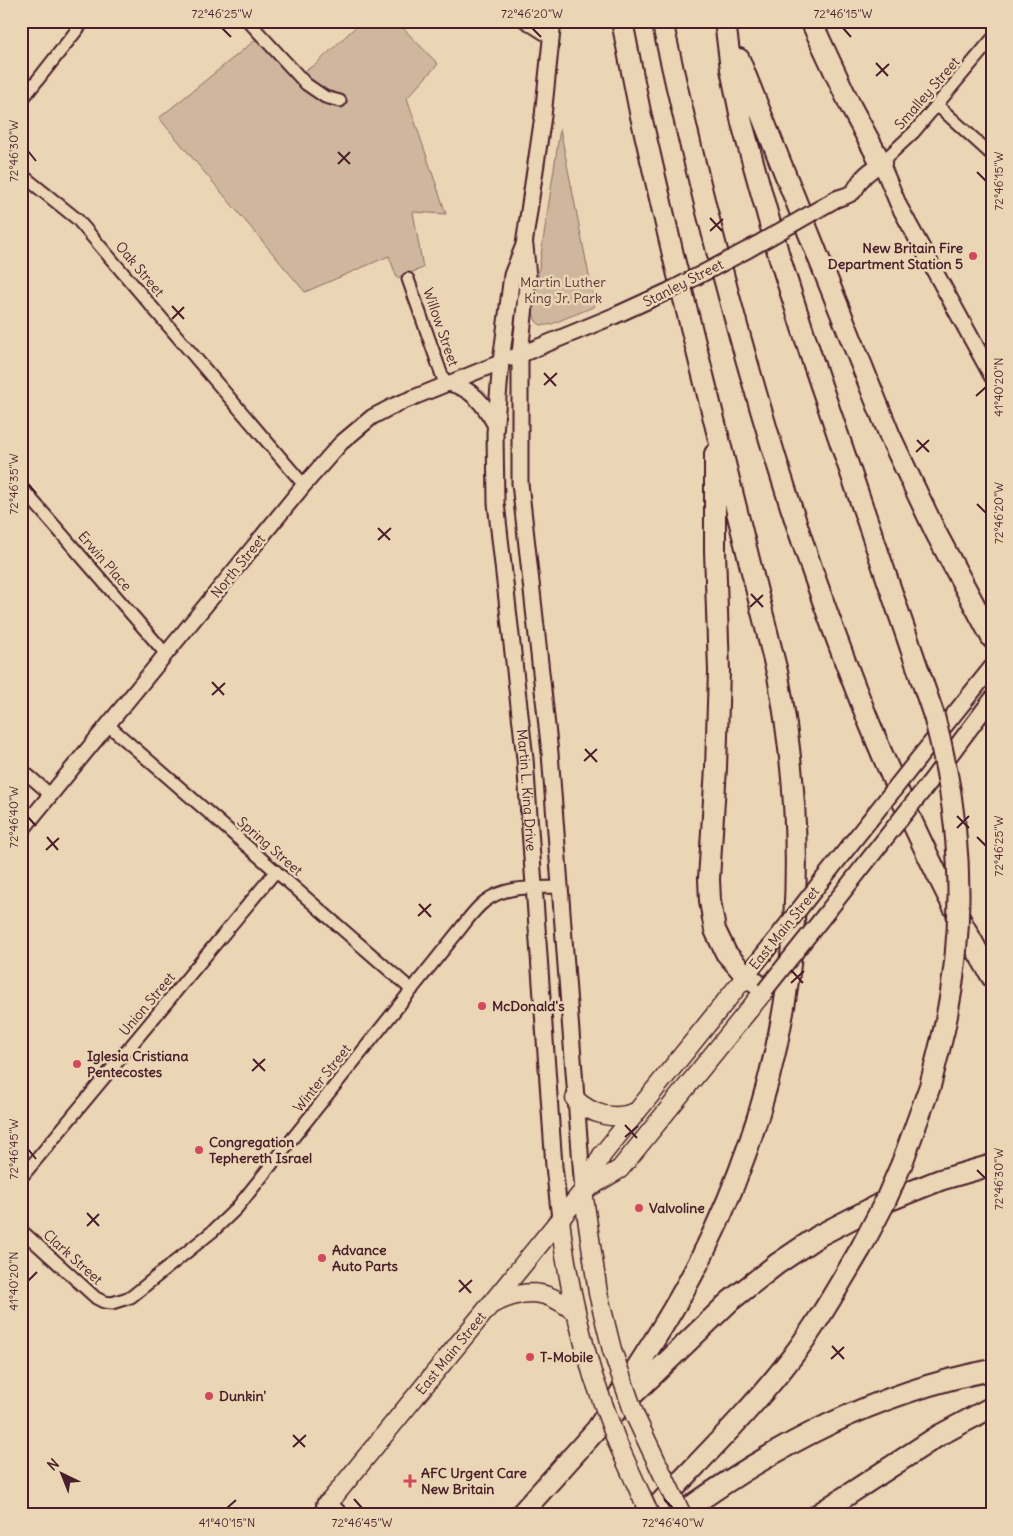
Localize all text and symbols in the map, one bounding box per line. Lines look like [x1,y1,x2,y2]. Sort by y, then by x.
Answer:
text: 72°46'25"W [192,6,252,21]
text: 72°46'20"W [501,6,563,21]
text: 72°46'15"W [813,6,873,21]
street label: Smalley Street [891,53,964,133]
text: 72°46'30"W [6,120,21,182]
text: 72°46'15"W [991,151,1006,211]
street label: Oak Street [112,238,169,301]
place label: New Britain Fire Department Station 5 [828,239,963,273]
marker: New Britain Fire Department Station 5 [967,250,979,262]
street label: Stanley Street [640,255,726,311]
park label: Martin Luther King Jr. Park [520,273,606,307]
street label: Willow Street [419,285,463,369]
text: 41°40'20"N [991,357,1006,417]
text: 72°46'35"W [6,453,21,515]
text: 72°46'20"W [991,482,1006,544]
street label: Erwin Place [74,527,136,595]
street label: North Street [207,530,269,601]
street label: Martin L. King Drive [513,728,541,852]
text: 72°46'40"W [6,786,21,848]
street label: Spring Street [233,813,307,880]
text: 72°46'25"W [991,816,1006,876]
street label: East Main Street [745,883,823,973]
street label: Union Street [115,968,179,1039]
place label: McDonald's [492,997,565,1015]
marker: McDonald's [476,1000,488,1012]
street label: Winter Street [289,1040,355,1116]
place label: Iglesia Cristiana Pentecostes [87,1047,188,1081]
marker: Iglesia Cristiana Pentecostes [71,1058,83,1070]
text: 72°46'45"W [6,1118,21,1179]
place label: Congregation Tephereth Israel [209,1133,312,1167]
marker: Congregation Tephereth Israel [193,1144,205,1156]
text: 72°46'30"W [991,1148,1006,1210]
place label: Valvoline [649,1199,705,1217]
marker: Valvoline [633,1202,645,1214]
street label: Clark Street [40,1226,107,1289]
place label: Advance Auto Parts [332,1241,399,1275]
text: 41°40'20"N [6,1251,21,1311]
marker: Advance Auto Parts [316,1252,328,1264]
street label: East Main Street [412,1308,490,1398]
place label: T-Mobile [540,1348,594,1366]
marker: T-Mobile [524,1351,536,1363]
place label: Dunkin' [219,1387,266,1405]
marker: Dunkin' [203,1390,215,1402]
north arrow [38,1448,88,1498]
text: N [43,1455,63,1474]
place label: AFC Urgent Care New Britain [421,1464,527,1498]
marker: AFC Urgent Care New Britain [403,1474,417,1488]
text: 41°40'15"N [199,1515,255,1530]
text: 72°46'45"W [332,1515,393,1530]
text: 72°46'40"W [642,1515,704,1530]

